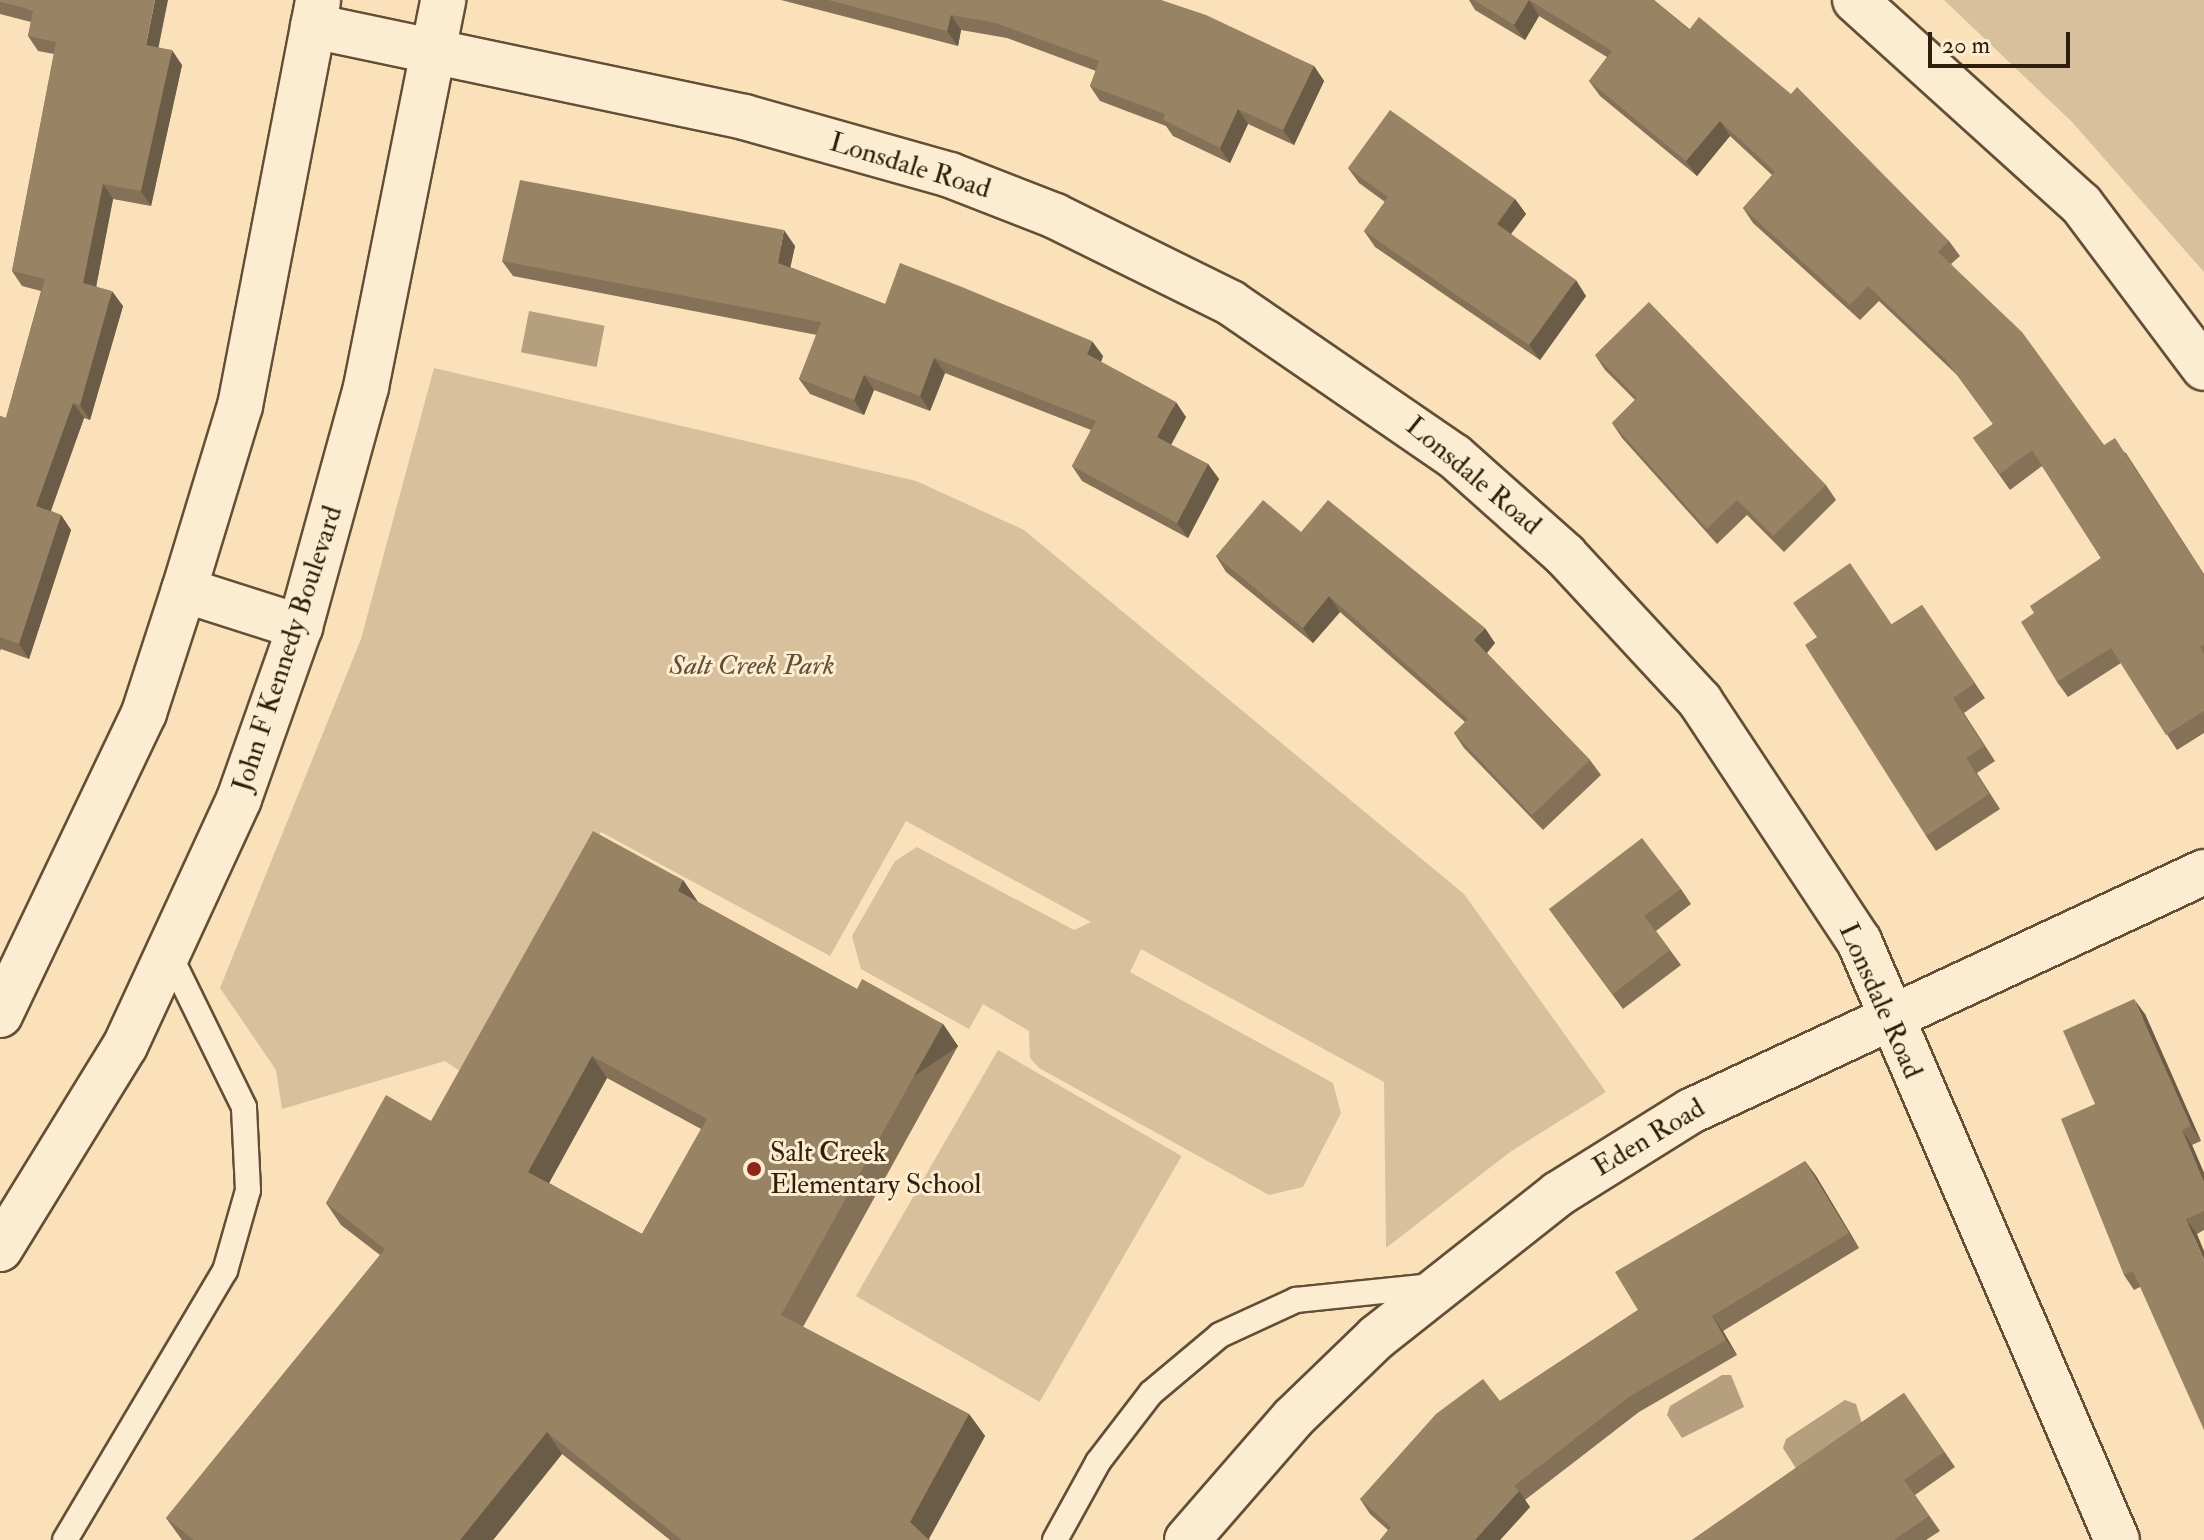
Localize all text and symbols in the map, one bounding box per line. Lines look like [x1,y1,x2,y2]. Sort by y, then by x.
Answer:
scale bar [1932,16,2074,66]
text: 20 m [1942,30,1990,61]
street label: Lonsdale Road [826,126,994,206]
street label: Lonsdale Road [1398,410,1548,542]
street label: John F Kennedy Boulevard [226,502,350,796]
park label: Salt Creek Park [669,649,835,683]
street label: Lonsdale Road [1831,918,1929,1084]
street label: Eden Road [1587,1092,1711,1184]
place label: Salt Creek Elementary School [770,1136,981,1202]
marker: Salt Creek Elementary School [745,1160,763,1178]

